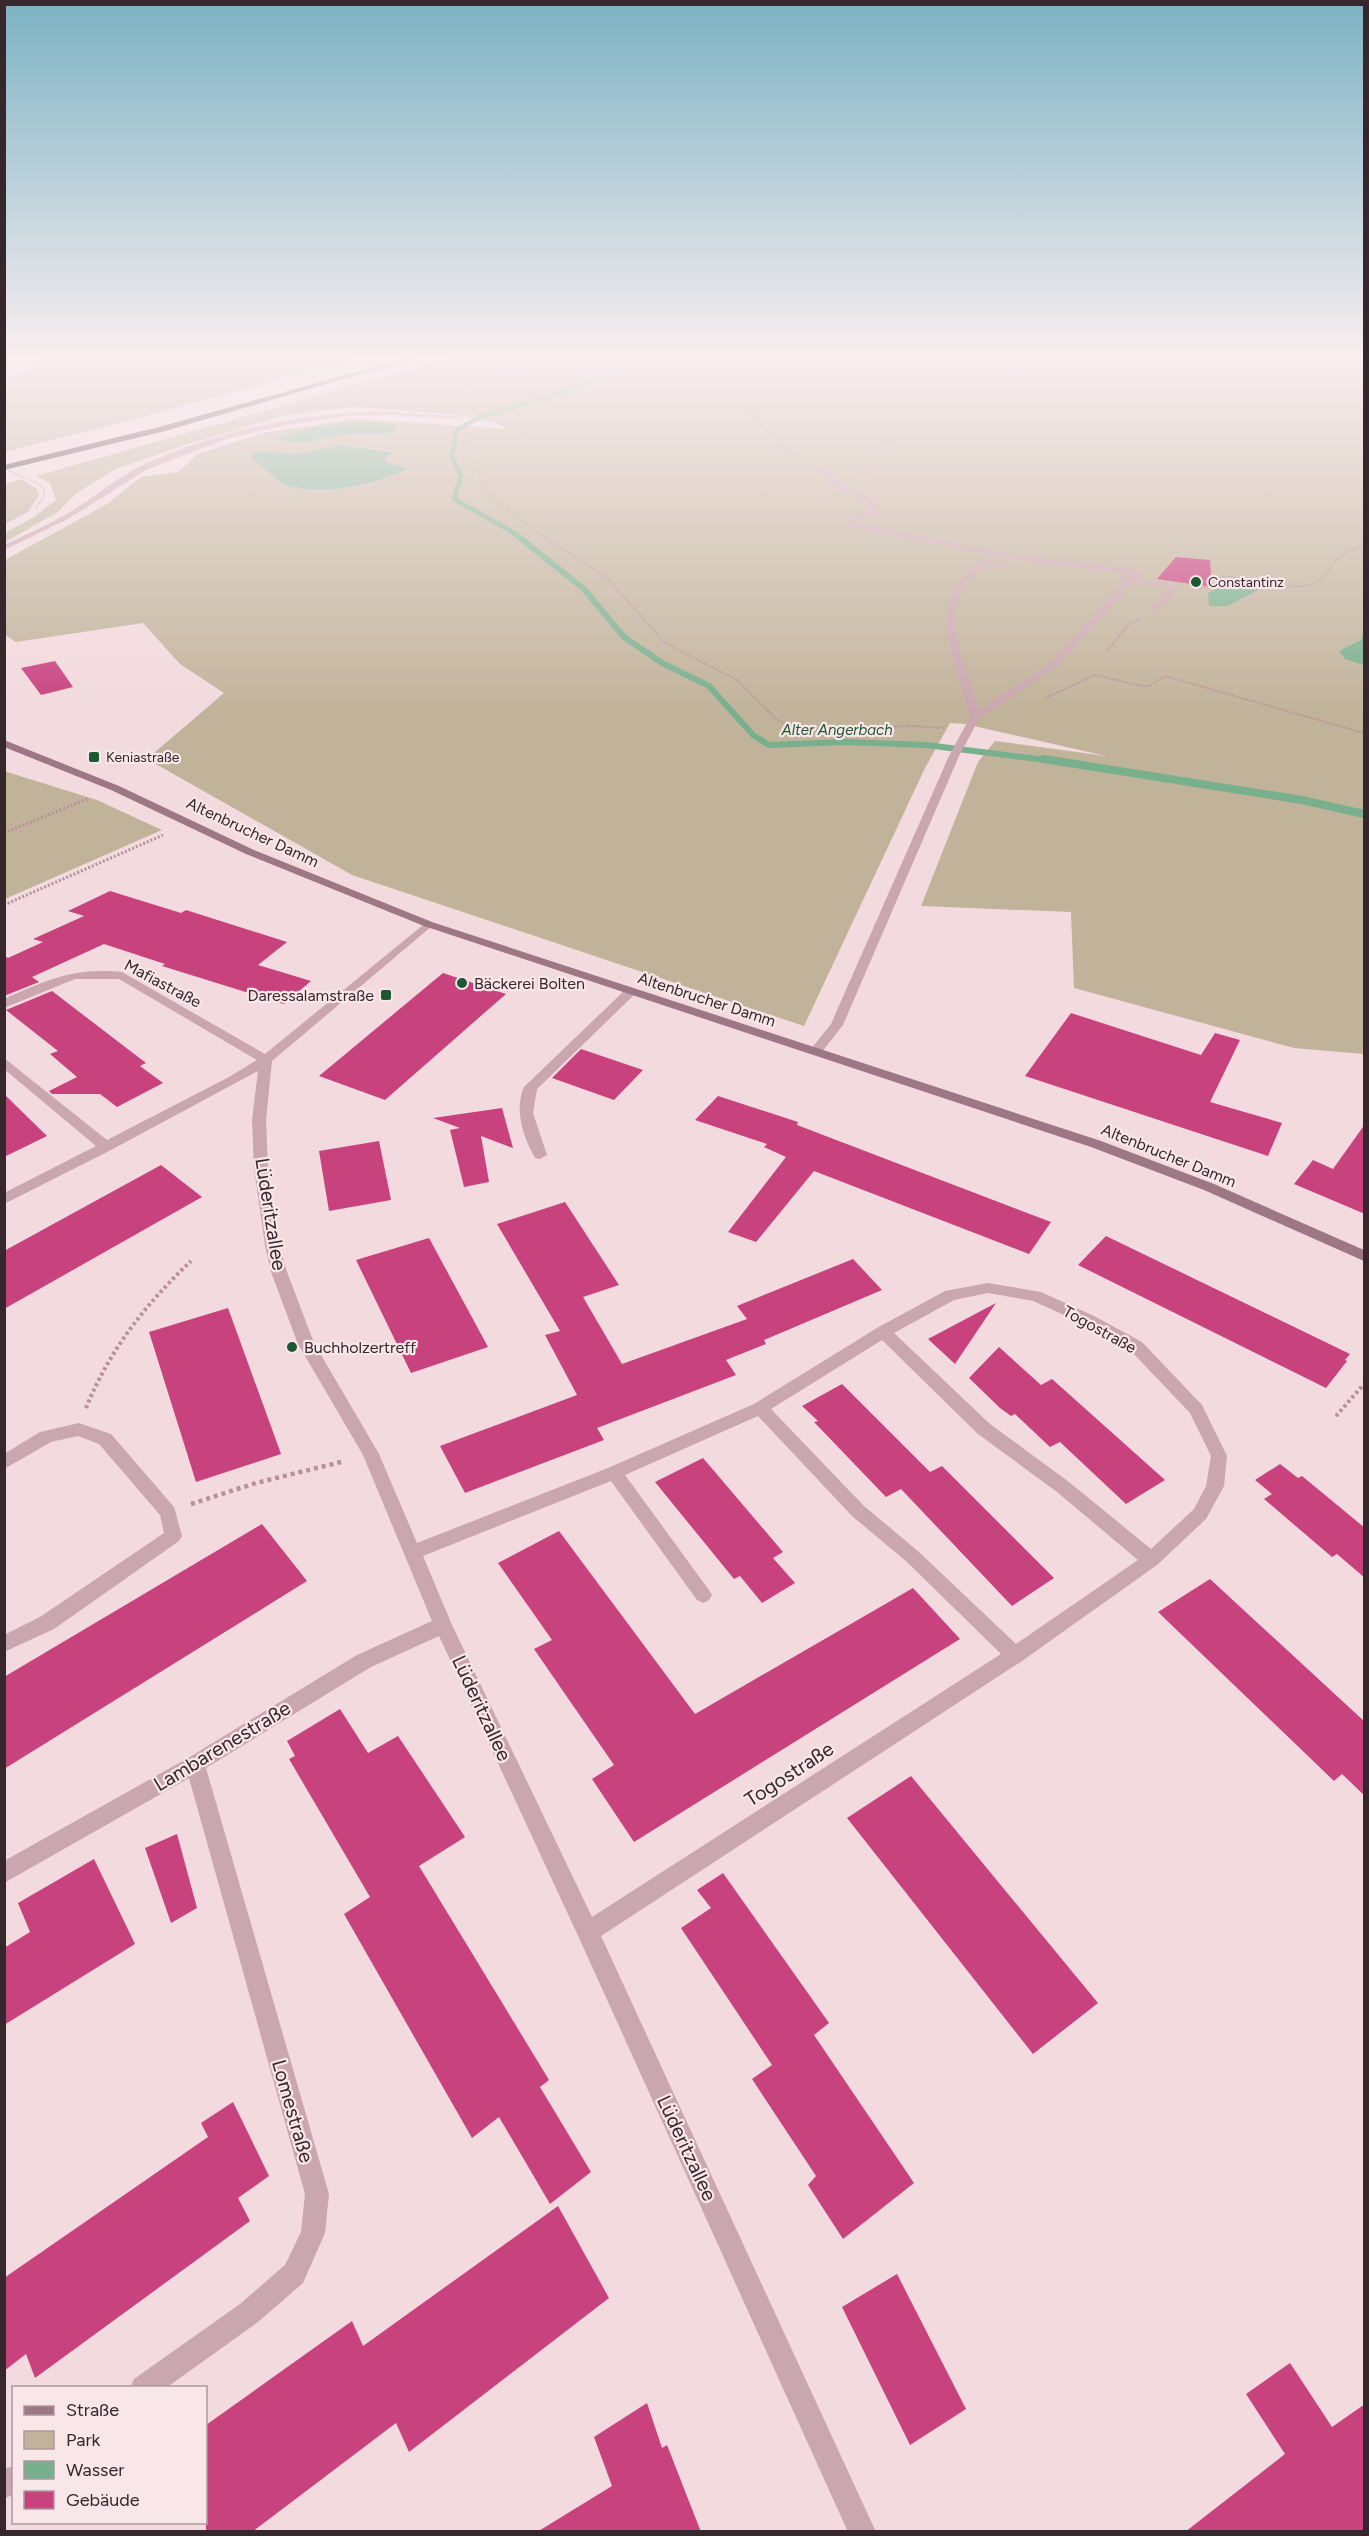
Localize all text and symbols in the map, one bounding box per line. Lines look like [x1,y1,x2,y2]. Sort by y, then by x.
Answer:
place label: Constantinz [1208,574,1284,591]
marker: Constantinz [1189,575,1203,589]
water label: Alter Angerbach [780,721,893,739]
place label: Keniastraße [106,749,180,766]
marker: Keniastraße [87,750,101,764]
street label: Altenbrucher Damm [184,793,322,871]
street label: Mafiastraße [121,955,205,1012]
street label: Altenbrucher Damm [636,968,778,1031]
place label: Bäckerei Bolten [474,974,585,993]
marker: Bäckerei Bolten [455,976,469,990]
place label: Daressalamstraße [247,986,374,1005]
marker: Daressalamstraße [379,988,393,1002]
street label: Altenbrucher Damm [1099,1120,1239,1191]
street label: Lüderitzallee [250,1156,292,1272]
street label: Togostraße [1060,1302,1140,1357]
place label: Buchholzertreff [304,1338,416,1357]
marker: Buchholzertreff [285,1340,299,1354]
street label: Lüderitzallee [447,1651,517,1765]
street label: Lambarenestraße [149,1696,295,1796]
street label: Togostraße [740,1736,838,1812]
street label: Lomestraße [267,2057,319,2165]
street label: Lüderitzallee [652,2091,722,2205]
legend [12,2386,207,2524]
text: Straße [66,2399,119,2421]
text: Park [66,2429,101,2451]
text: Wasser [66,2459,124,2481]
text: Gebäude [66,2489,140,2511]

